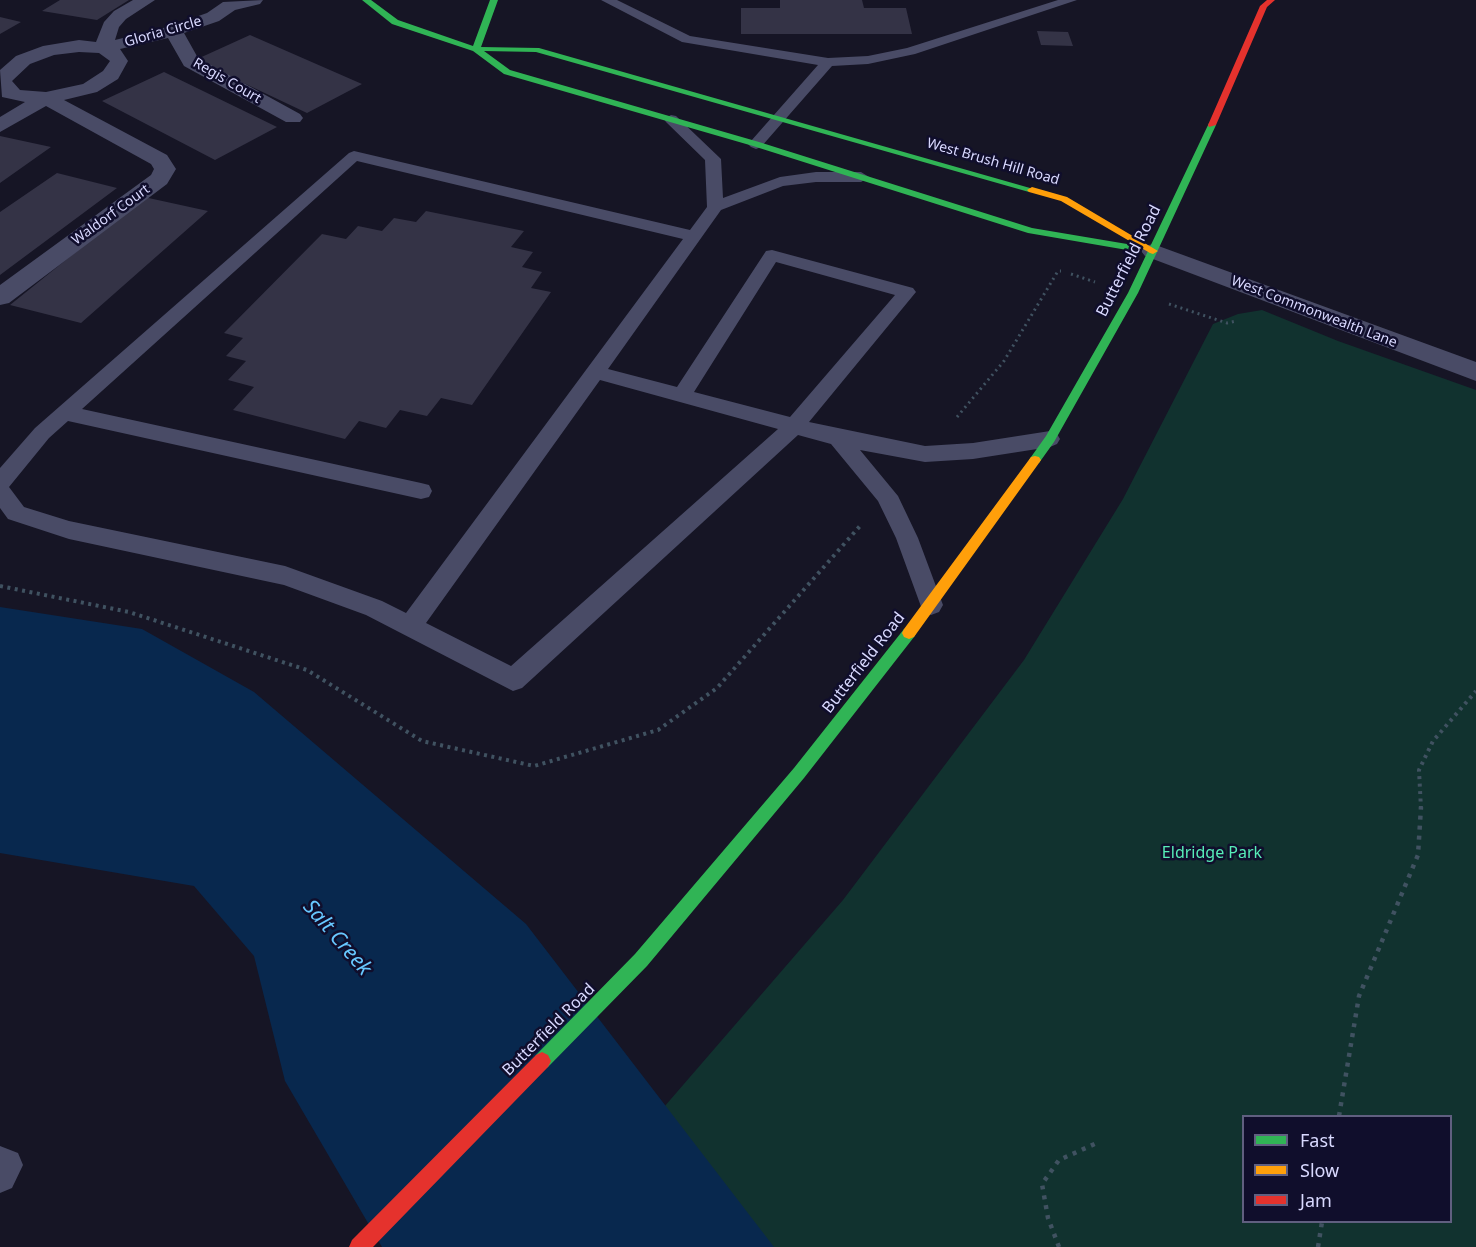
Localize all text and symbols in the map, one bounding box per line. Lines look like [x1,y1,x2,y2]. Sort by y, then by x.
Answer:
street label: Gloria Circle [123,13,203,51]
street label: Regis Court [190,55,264,107]
street label: West Brush Hill Road [925,135,1061,189]
street label: Waldorf Court [69,181,153,249]
street label: Butterfield Road [1093,202,1165,320]
street label: West Commonwealth Lane [1229,273,1399,351]
street label: Butterfield Road [819,609,909,717]
park label: Eldridge Park [1162,843,1262,863]
water label: Salt Creek [297,895,377,981]
street label: Butterfield Road [499,980,599,1080]
legend [1242,1115,1452,1223]
text: Fast [1300,1128,1335,1152]
text: Slow [1300,1158,1339,1182]
text: Jam [1300,1188,1332,1212]

